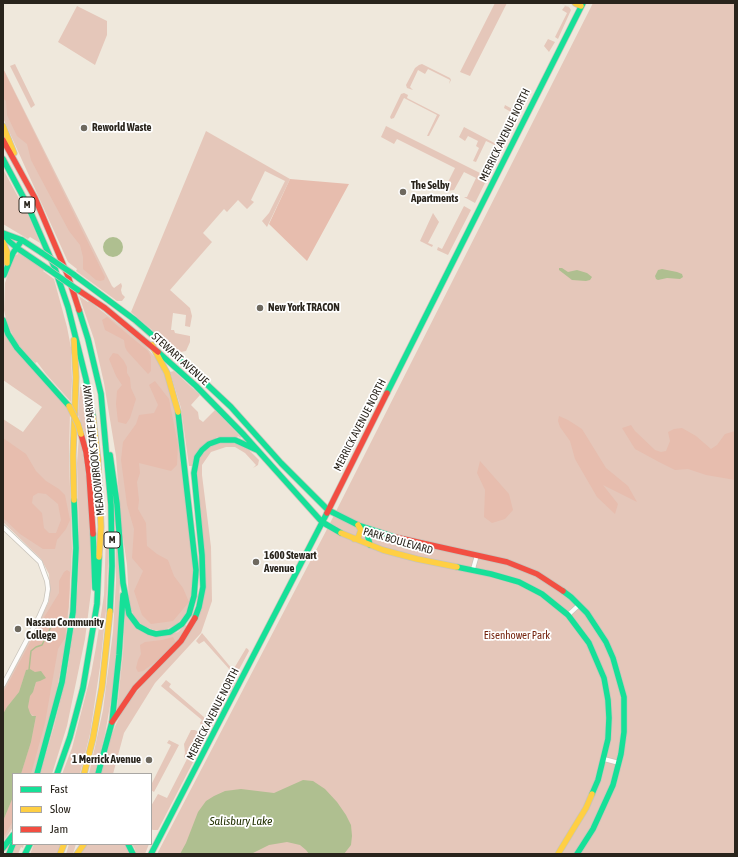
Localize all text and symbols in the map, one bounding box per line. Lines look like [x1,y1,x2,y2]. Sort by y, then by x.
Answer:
street label: MERRICK AVENUE NORTH [477,86,533,184]
place label: Reworld Waste [92,121,151,135]
marker: Reworld Waste [79,123,89,133]
place label: The Selby Apartments [411,179,458,205]
marker: The Selby Apartments [398,187,408,197]
road number: M [19,197,35,213]
place label: New York TRACON [268,301,340,315]
marker: New York TRACON [255,303,265,313]
street label: STEWART AVENUE [149,330,211,388]
street label: MERRICK AVENUE NORTH [331,377,389,473]
street label: MEADOWBROOK STATE PARKWAY [81,384,107,516]
street label: PARK BOULEVARD [362,525,434,557]
road number: M [104,532,120,548]
place label: 1600 Stewart Avenue [264,549,317,575]
marker: 1600 Stewart Avenue [251,557,261,567]
place label: Nassau Community College [26,616,104,642]
marker: Nassau Community College [13,624,23,634]
park label: Eisenhower Park [484,629,550,643]
street label: MERRICK AVENUE NORTH [184,666,242,762]
place label: 1 Merrick Avenue [72,753,141,767]
marker: 1 Merrick Avenue [144,755,154,765]
legend [12,773,152,845]
text: Fast [50,782,68,796]
text: Slow [50,802,71,816]
water label: Salisbury Lake [209,814,273,828]
text: Jam [50,822,68,836]

